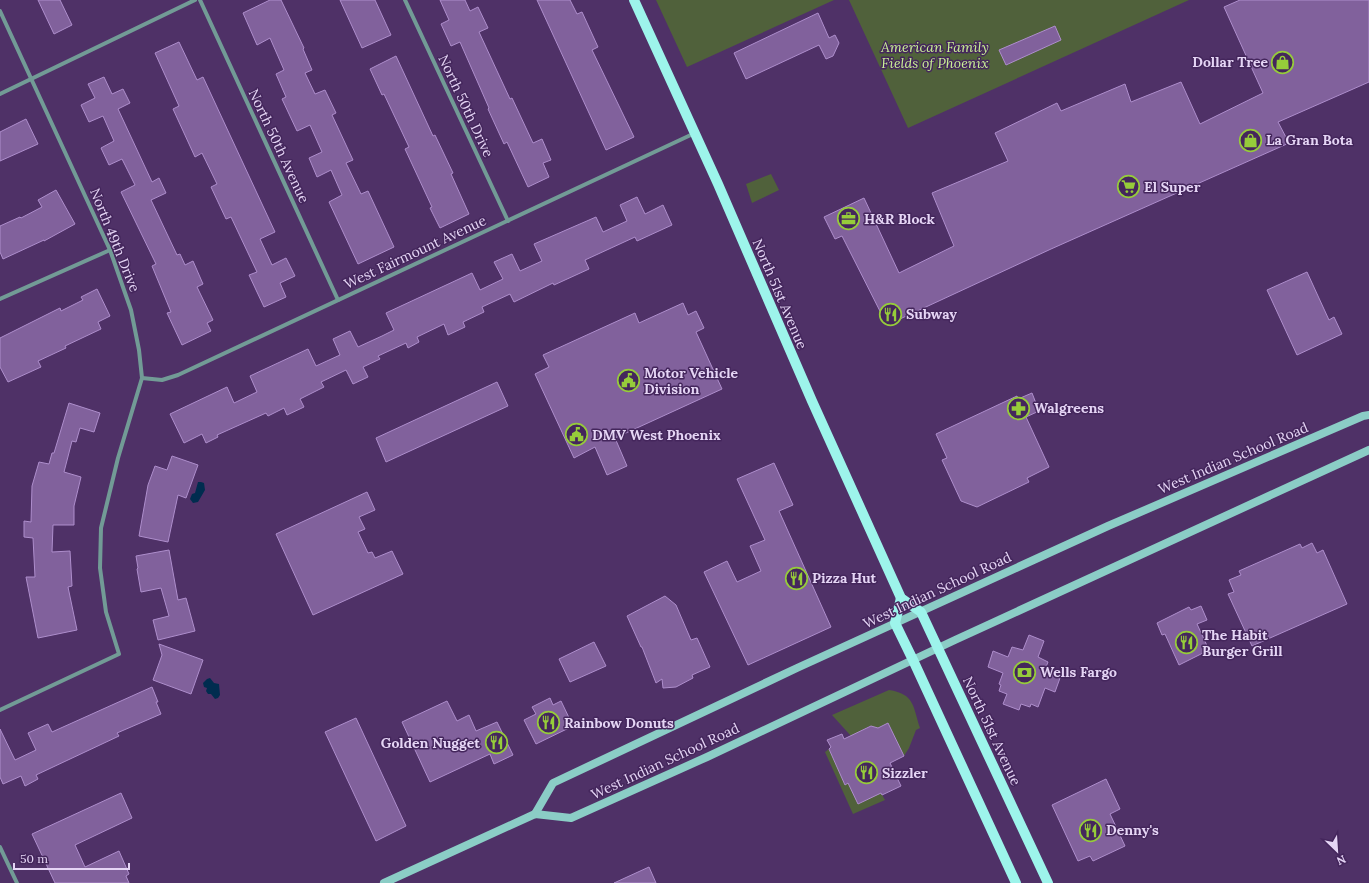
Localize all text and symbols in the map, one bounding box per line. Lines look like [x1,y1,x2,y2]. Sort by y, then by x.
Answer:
park label: American Family Fields of Phoenix [880,38,989,72]
shop icon: Dollar Tree [1270,49,1296,75]
street label: North 50th Drive [434,52,498,161]
place label: Dollar Tree [1192,53,1268,71]
street label: North 50th Avenue [245,86,313,206]
shop icon: La Gran Bota [1238,127,1264,153]
place label: La Gran Bota [1266,131,1354,149]
supermarket icon: El Super [1116,174,1142,200]
place label: El Super [1144,178,1201,196]
street label: North 49th Drive [86,185,144,295]
office icon: H&R Block [836,206,862,232]
place label: H&R Block [864,210,936,228]
street label: West Fairmount Avenue [341,211,489,293]
street label: North 51st Avenue [749,236,812,352]
restaurant icon: Subway [878,301,904,327]
place label: Subway [906,305,957,323]
place label: Motor Vehicle Division [644,364,739,398]
public building icon: Motor Vehicle Division [616,368,642,394]
pharmacy icon: Walgreens [1006,395,1032,421]
place label: Walgreens [1034,399,1104,417]
street label: West Indian School Road [1155,418,1311,498]
public building icon: DMV West Phoenix [563,422,589,448]
place label: DMV West Phoenix [592,426,721,444]
street label: West Indian School Road [860,548,1014,632]
restaurant icon: Pizza Hut [783,565,809,591]
place label: Pizza Hut [812,569,876,587]
place label: The Habit Burger Grill [1202,626,1283,660]
restaurant icon: The Habit Burger Grill [1174,630,1200,656]
bank icon: Wells Fargo [1011,659,1037,685]
place label: Wells Fargo [1040,663,1117,681]
street label: North 51st Avenue [959,674,1025,789]
restaurant icon: Rainbow Donuts [536,710,562,736]
place label: Rainbow Donuts [564,714,674,732]
street label: West Indian School Road [588,719,742,803]
restaurant icon: Golden Nugget [483,730,509,756]
place label: Golden Nugget [381,734,480,752]
restaurant icon: Sizzler [854,760,880,786]
place label: Sizzler [882,764,928,782]
restaurant icon: Denny's [1078,817,1104,843]
place label: Denny's [1106,821,1159,839]
north arrow [1317,831,1357,871]
scale bar [14,845,129,871]
text: 50 m [20,851,48,866]
text: N [1334,852,1348,868]

